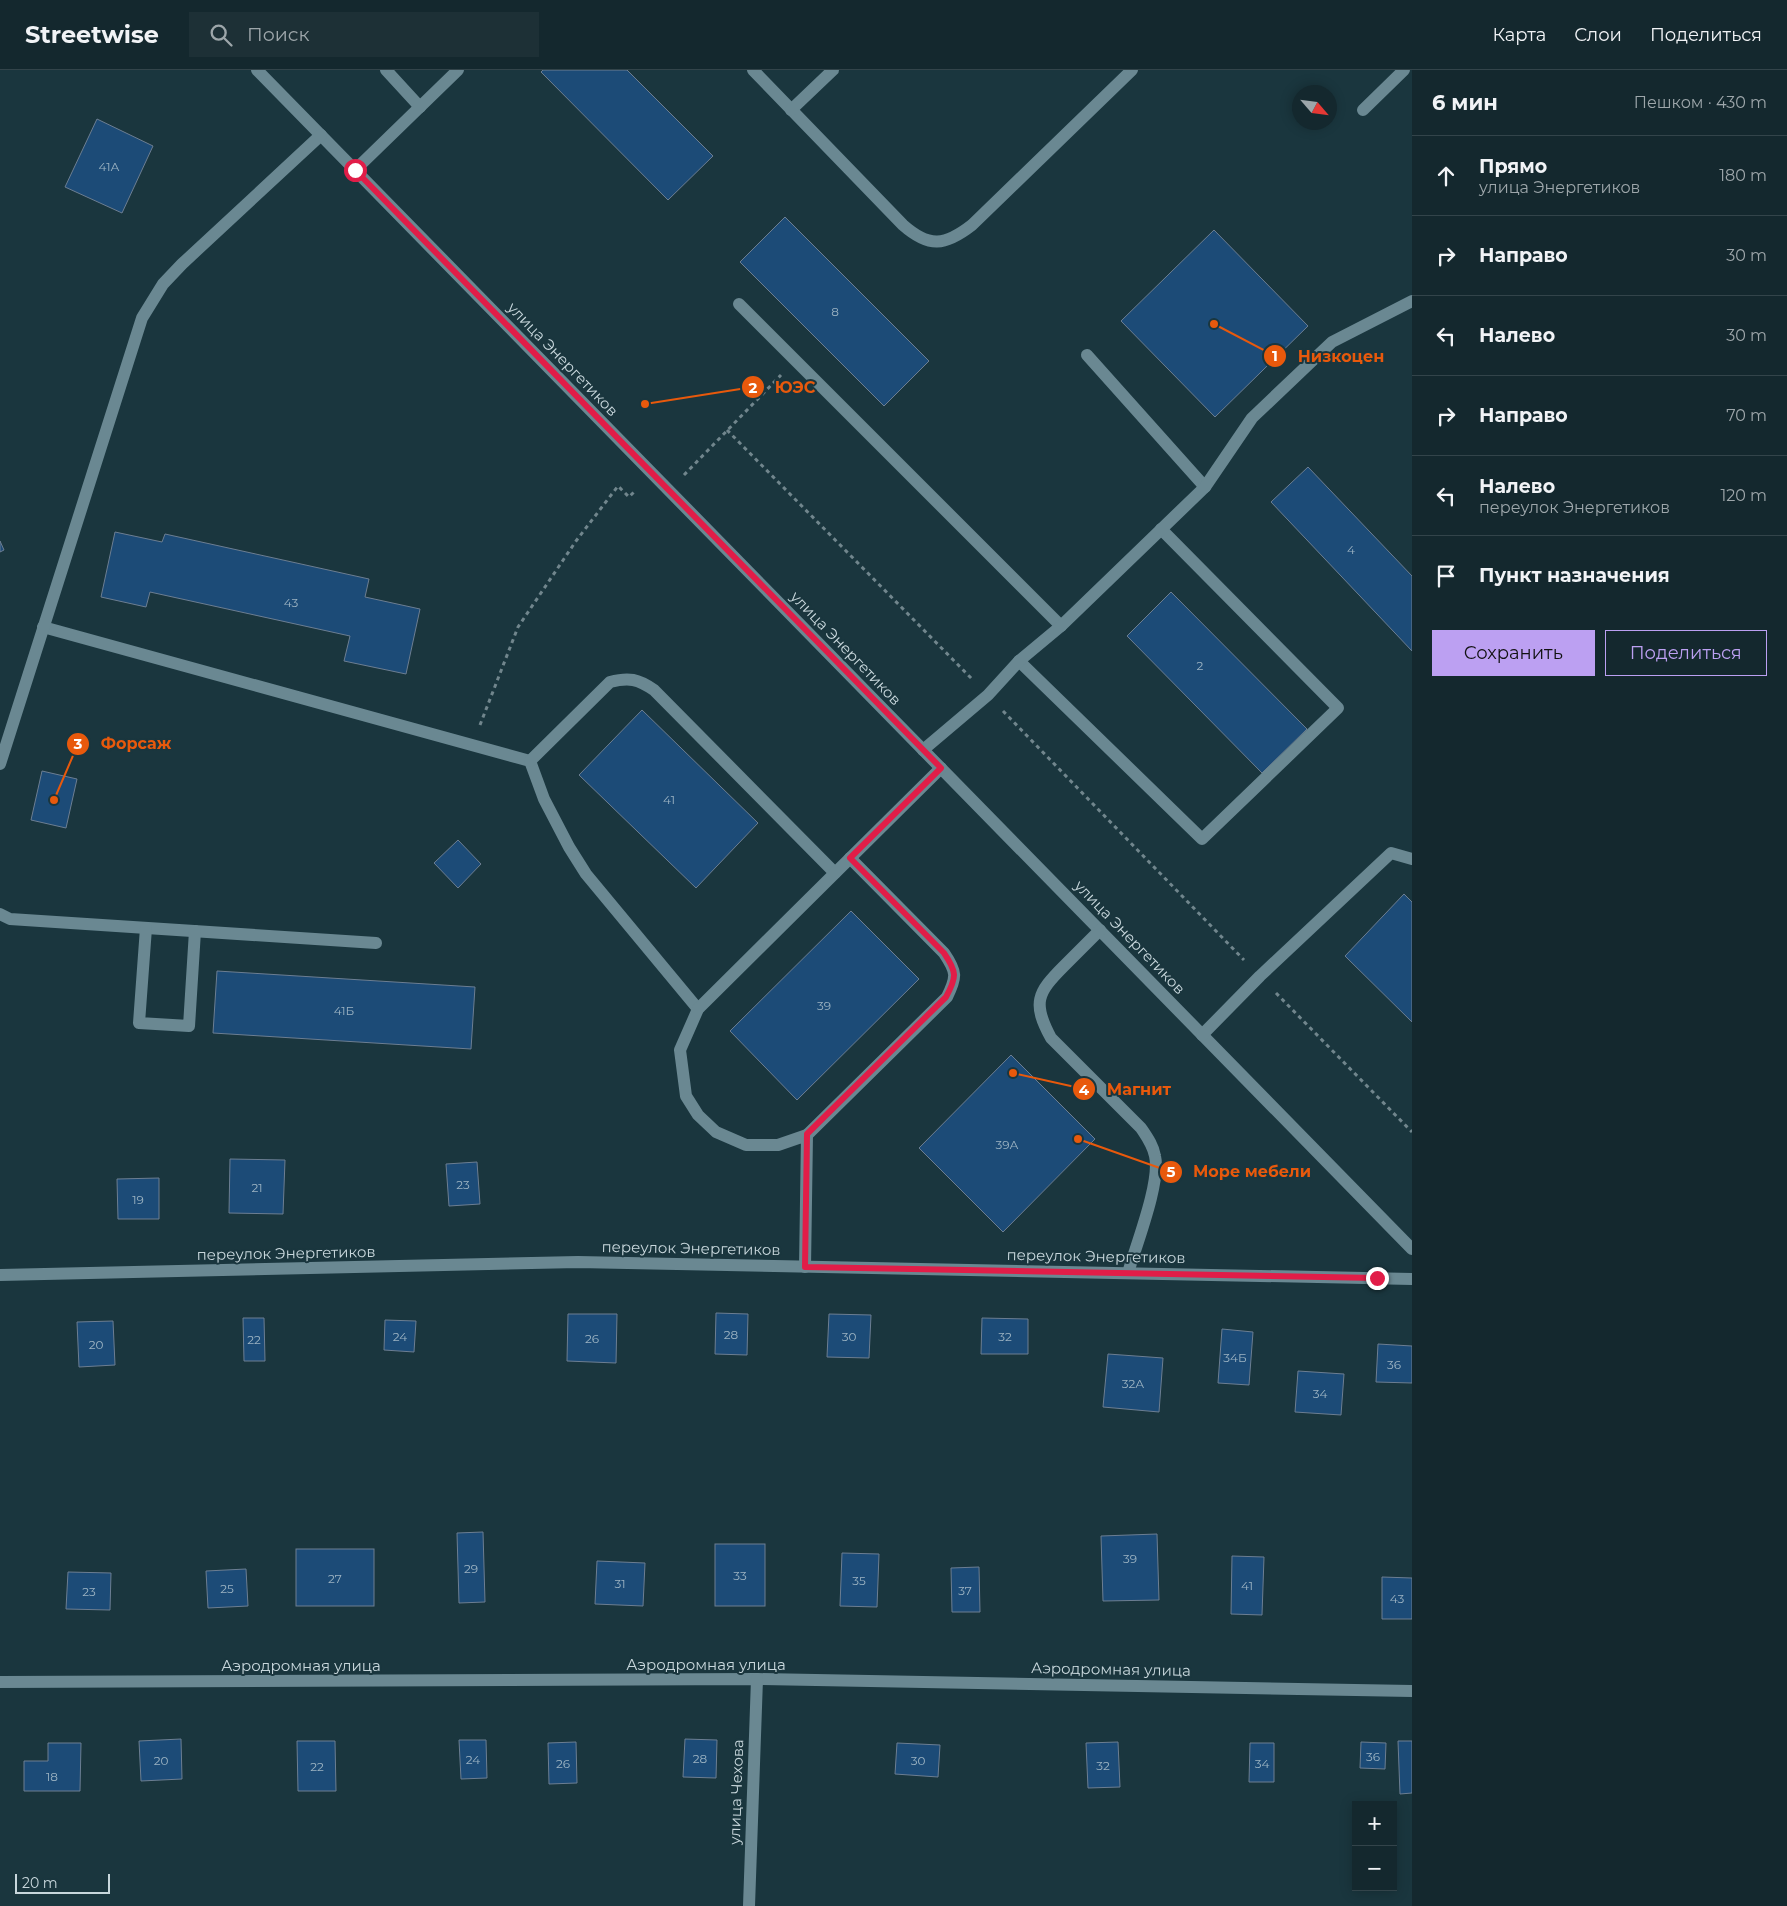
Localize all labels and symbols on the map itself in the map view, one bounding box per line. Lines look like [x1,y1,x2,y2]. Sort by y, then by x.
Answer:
north arrow [1292,85,1337,130]
house number: 41А [99,159,120,174]
route start [344,159,367,182]
street label: улица Энергетиков [503,297,622,420]
house number: 8 [831,304,839,319]
callout: Низкоцен [1262,340,1394,371]
text: 1 [1272,346,1278,365]
text: Низкоцен [1298,347,1384,366]
callout: ЮЭС [740,372,826,403]
text: 2 [749,378,758,397]
text: ЮЭС [775,378,816,397]
house number: 4 [1347,542,1355,557]
street label: улица Энергетиков [786,586,905,709]
house number: 43 [284,595,298,610]
house number: 2 [1197,658,1204,673]
callout: Форсаж [66,728,181,759]
text: 3 [73,734,83,753]
text: Форсаж [101,734,172,753]
house number: 41 [663,792,675,807]
street label: улица Энергетиков [1070,875,1189,998]
house number: 39 [817,998,831,1013]
house number: 41Б [334,1003,355,1018]
callout: Магнит [1072,1074,1181,1105]
text: 4 [1079,1080,1090,1099]
text: Магнит [1107,1080,1172,1099]
house number: 39А [996,1137,1019,1152]
callout: Море мебели [1158,1156,1321,1187]
text: 5 [1167,1162,1176,1181]
text: Море мебели [1193,1162,1311,1181]
house number: 23 [456,1177,470,1192]
house number: 21 [251,1180,263,1195]
house number: 19 [132,1192,144,1207]
street label: переулок Энергетиков [601,1237,781,1259]
street label: переулок Энергетиков [196,1242,376,1264]
street label: переулок Энергетиков [1006,1245,1186,1267]
route end [1366,1267,1389,1290]
house number: 28 [724,1327,739,1342]
house number: 24 [393,1329,407,1344]
house number: 30 [842,1329,856,1344]
house number: 32 [998,1329,1012,1344]
house number: 26 [585,1331,599,1346]
house number: 22 [247,1332,261,1347]
house number: 20 [89,1337,103,1352]
house number: 34Б [1223,1350,1247,1365]
house number: 36 [1387,1357,1401,1372]
house number: 32А [1122,1376,1144,1391]
house number: 34 [1313,1386,1327,1401]
house number: 39 [1123,1551,1137,1566]
house number: 29 [464,1561,478,1576]
house number: 33 [733,1568,747,1583]
house number: 27 [328,1571,342,1586]
house number: 35 [852,1573,866,1588]
house number: 31 [614,1576,626,1591]
house number: 41 [1241,1578,1253,1593]
house number: 25 [220,1581,234,1596]
house number: 37 [958,1583,972,1598]
house number: 23 [82,1584,96,1599]
house number: 43 [1390,1591,1404,1606]
street label: Аэродромная улица [626,1655,786,1674]
street label: Аэродромная улица [221,1656,381,1675]
street label: Аэродромная улица [1031,1658,1191,1680]
street label: улица Чехова [725,1739,747,1846]
house number: 36 [1366,1749,1380,1764]
house number: 28 [693,1751,708,1766]
house number: 24 [466,1752,480,1767]
house number: 20 [154,1753,168,1768]
house number: 30 [911,1753,925,1768]
house number: 26 [556,1756,570,1771]
house number: 34 [1255,1756,1269,1771]
house number: 32 [1096,1758,1110,1773]
house number: 22 [310,1759,324,1774]
house number: 18 [46,1769,58,1784]
scale bar [15,1871,110,1894]

